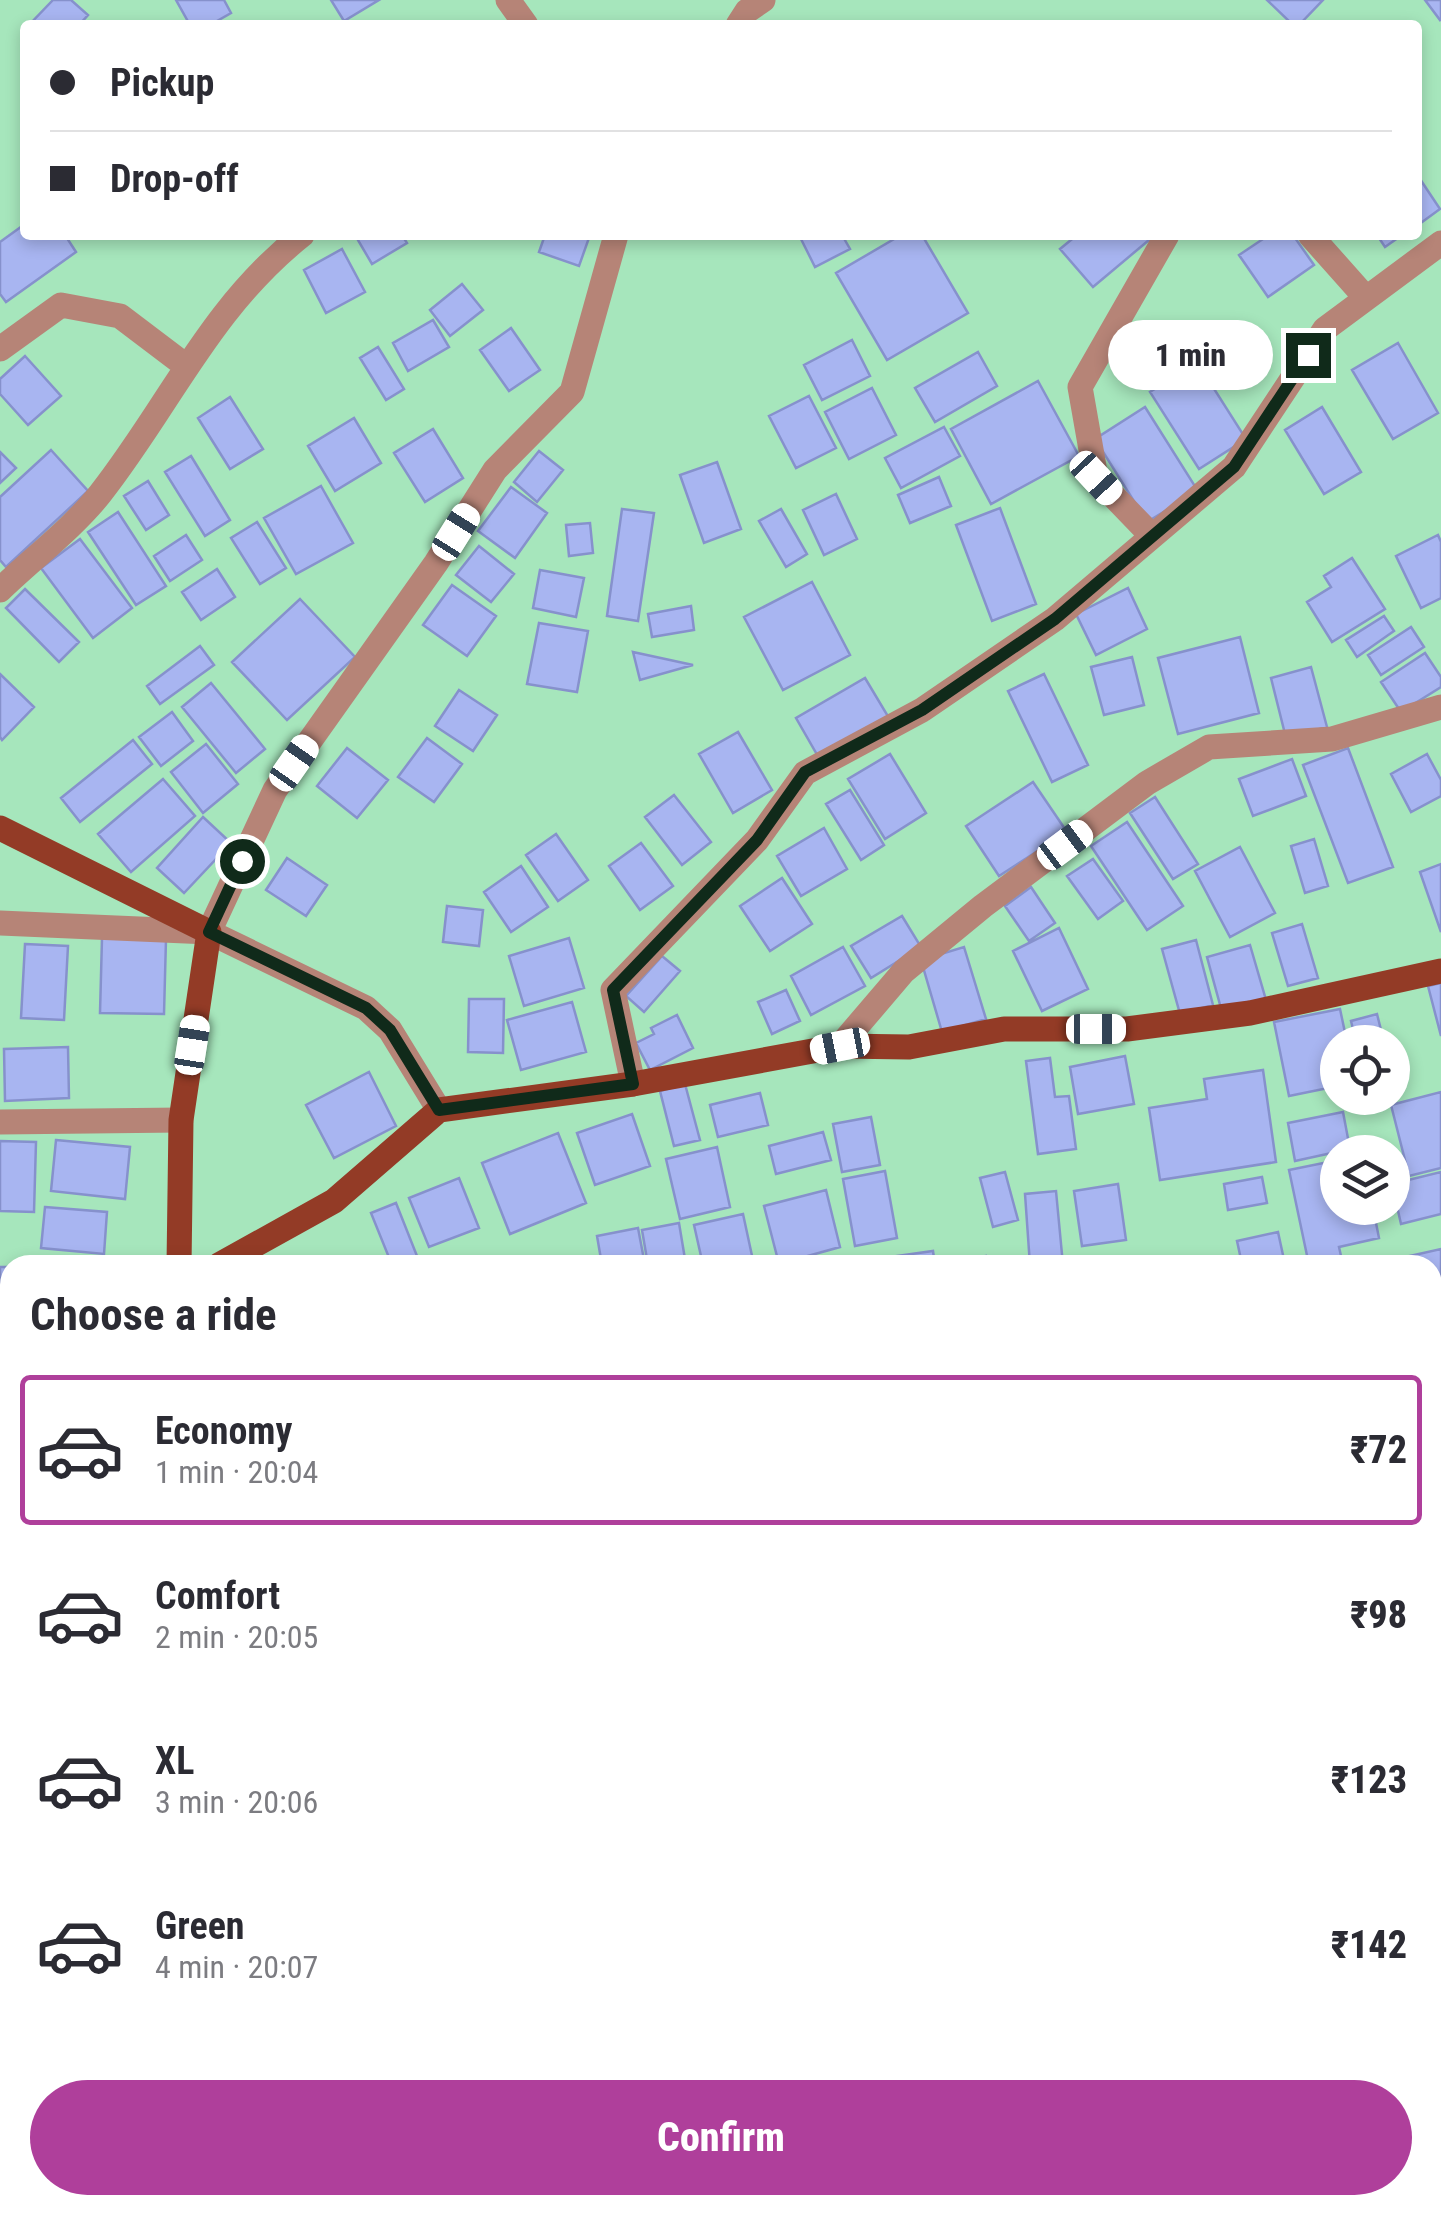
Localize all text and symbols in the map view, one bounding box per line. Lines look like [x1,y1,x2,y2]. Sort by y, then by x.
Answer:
text: Pickup [110,61,214,105]
text: Drop-off [110,157,239,201]
callout: 1 min [1108,320,1273,390]
route end [1286,333,1331,378]
text: 1 min [1155,336,1226,374]
car [1065,446,1127,510]
car [427,499,485,565]
car [265,730,323,796]
car [1032,815,1098,875]
route start [220,839,265,884]
car [172,1013,212,1077]
car [1066,1014,1126,1044]
map controls [1320,1025,1410,1225]
button: locate [1320,1025,1410,1115]
car [808,1026,872,1066]
button: layers [1320,1135,1410,1225]
text: Choose a ride [30,1288,277,1341]
icon: car [35,1405,125,1495]
text: Economy [155,1409,292,1453]
text: ₹72 [1350,1428,1407,1472]
text: 1 min · 20:04 [155,1453,318,1491]
icon: car [35,1570,125,1660]
text: Comfort [155,1574,280,1618]
text: ₹98 [1350,1593,1407,1637]
text: 2 min · 20:05 [155,1618,318,1656]
icon: car [35,1735,125,1825]
text: XL [155,1739,194,1783]
text: ₹123 [1331,1758,1407,1802]
text: 3 min · 20:06 [155,1783,318,1821]
icon: car [35,1900,125,1990]
text: Green [155,1904,245,1948]
text: ₹142 [1331,1923,1407,1967]
text: 4 min · 20:07 [155,1948,318,1986]
button: Confirm [30,2080,1412,2195]

